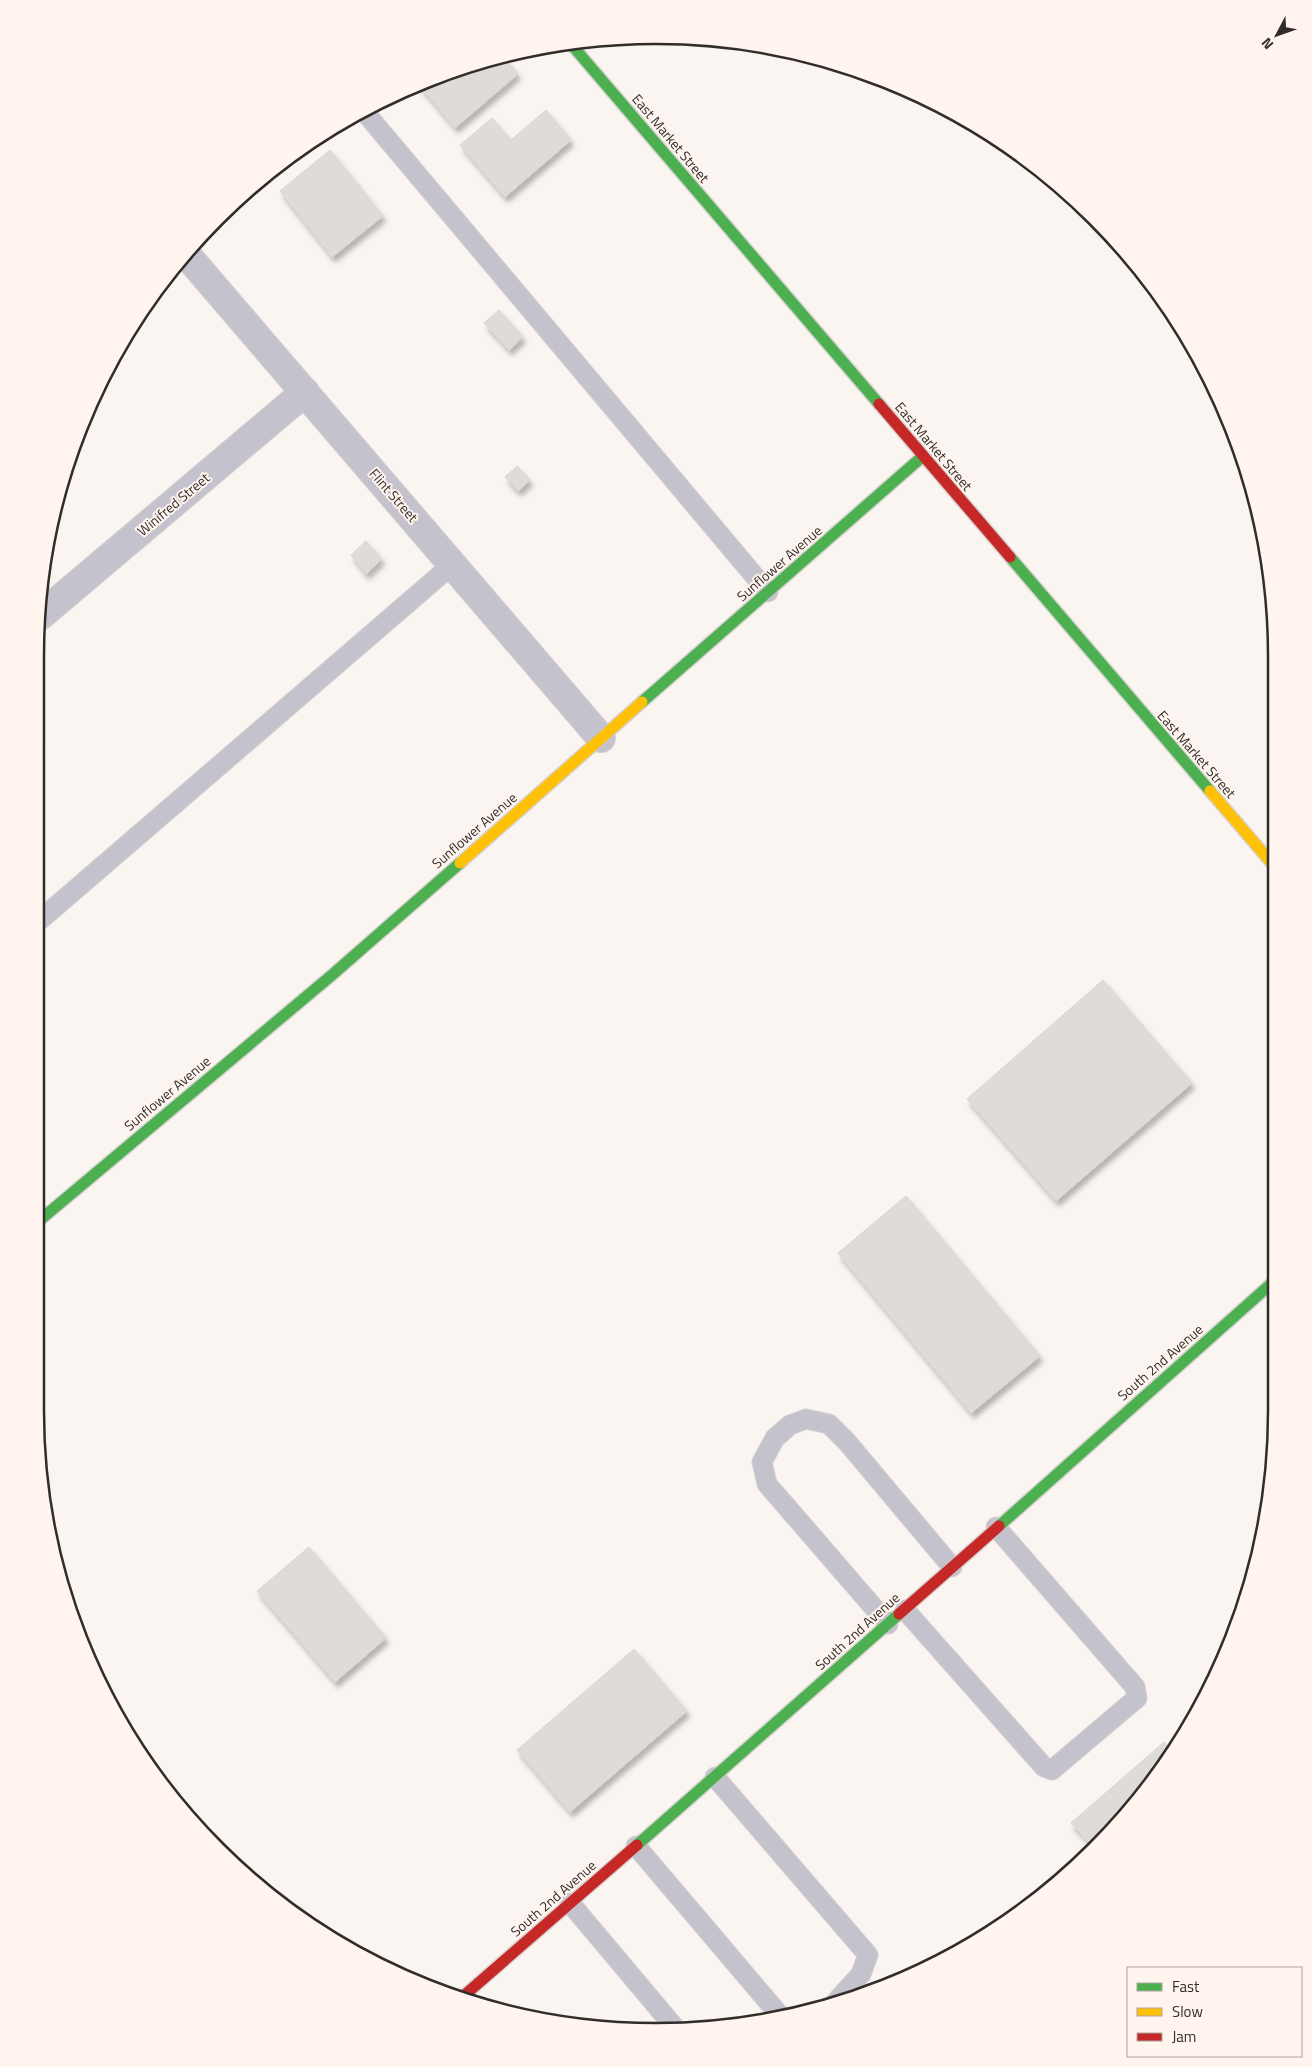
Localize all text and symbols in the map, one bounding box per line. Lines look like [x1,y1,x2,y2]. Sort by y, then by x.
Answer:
north arrow [1252,10,1302,60]
text: N [1256,33,1278,54]
street label: East Market Street [627,89,715,187]
street label: East Market Street [890,397,978,495]
street label: Flint Street [365,463,423,527]
street label: Winifred Street [132,467,214,541]
street label: Sunflower Avenue [732,520,826,606]
street label: East Market Street [1153,705,1241,803]
street label: Sunflower Avenue [427,787,521,873]
street label: Sunflower Avenue [119,1051,215,1135]
street label: South 2nd Avenue [1113,1319,1207,1405]
street label: South 2nd Avenue [810,1587,904,1675]
street label: South 2nd Avenue [506,1855,600,1941]
legend [1127,1967,1302,2057]
text: Fast [1172,1975,1200,1998]
text: Slow [1172,2000,1203,2023]
text: Jam [1172,2025,1196,2048]

